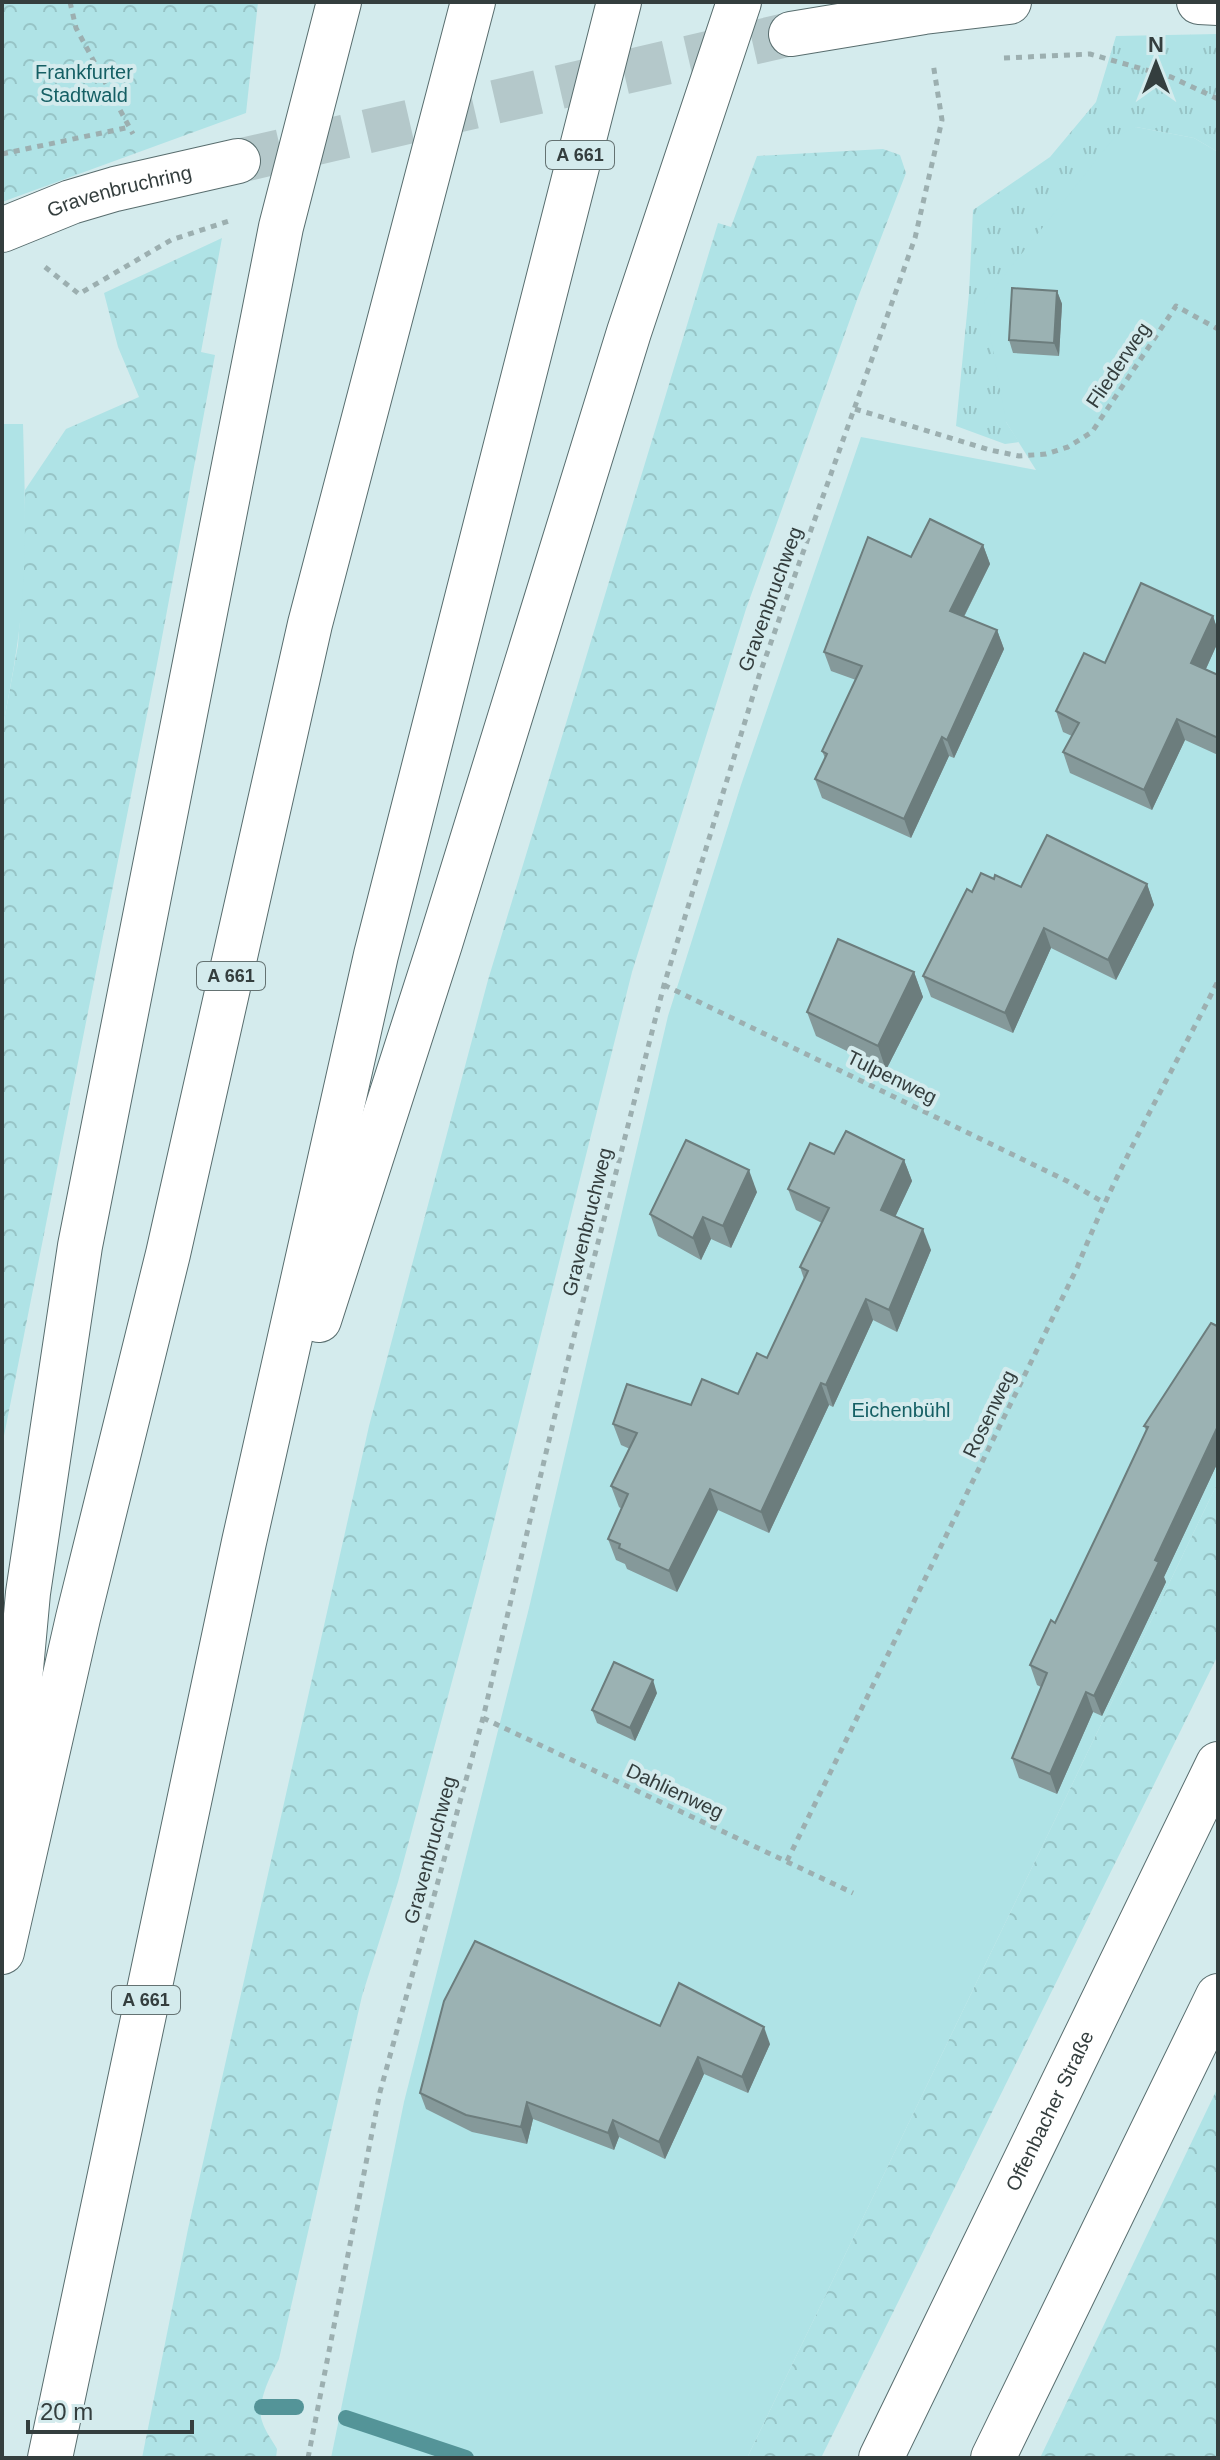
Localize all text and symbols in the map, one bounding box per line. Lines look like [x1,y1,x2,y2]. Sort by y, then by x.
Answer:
north arrow [1116,24,1196,104]
text: N [1148,32,1164,57]
park label: Frankfurter Stadtwald [35,61,133,106]
road number: A 661 [546,141,614,169]
street label: Gravenbruchring [44,161,194,222]
street label: Fliederweg [1082,318,1154,412]
street label: Gravenbruchweg [734,524,806,674]
road number: A 661 [197,962,265,990]
street label: Tulpenweg [844,1046,940,1108]
street label: Gravenbruchweg [558,1145,616,1299]
street label: Rosenweg [958,1367,1020,1461]
park label: Eichenbühl [852,1399,950,1421]
street label: Dahlienweg [623,1759,727,1823]
street label: Gravenbruchweg [400,1774,460,1926]
road number: A 661 [112,1986,180,2014]
street label: Offenbacher Straße [1001,2027,1098,2194]
scale bar [28,2384,192,2434]
text: 20 m [40,2398,93,2425]

